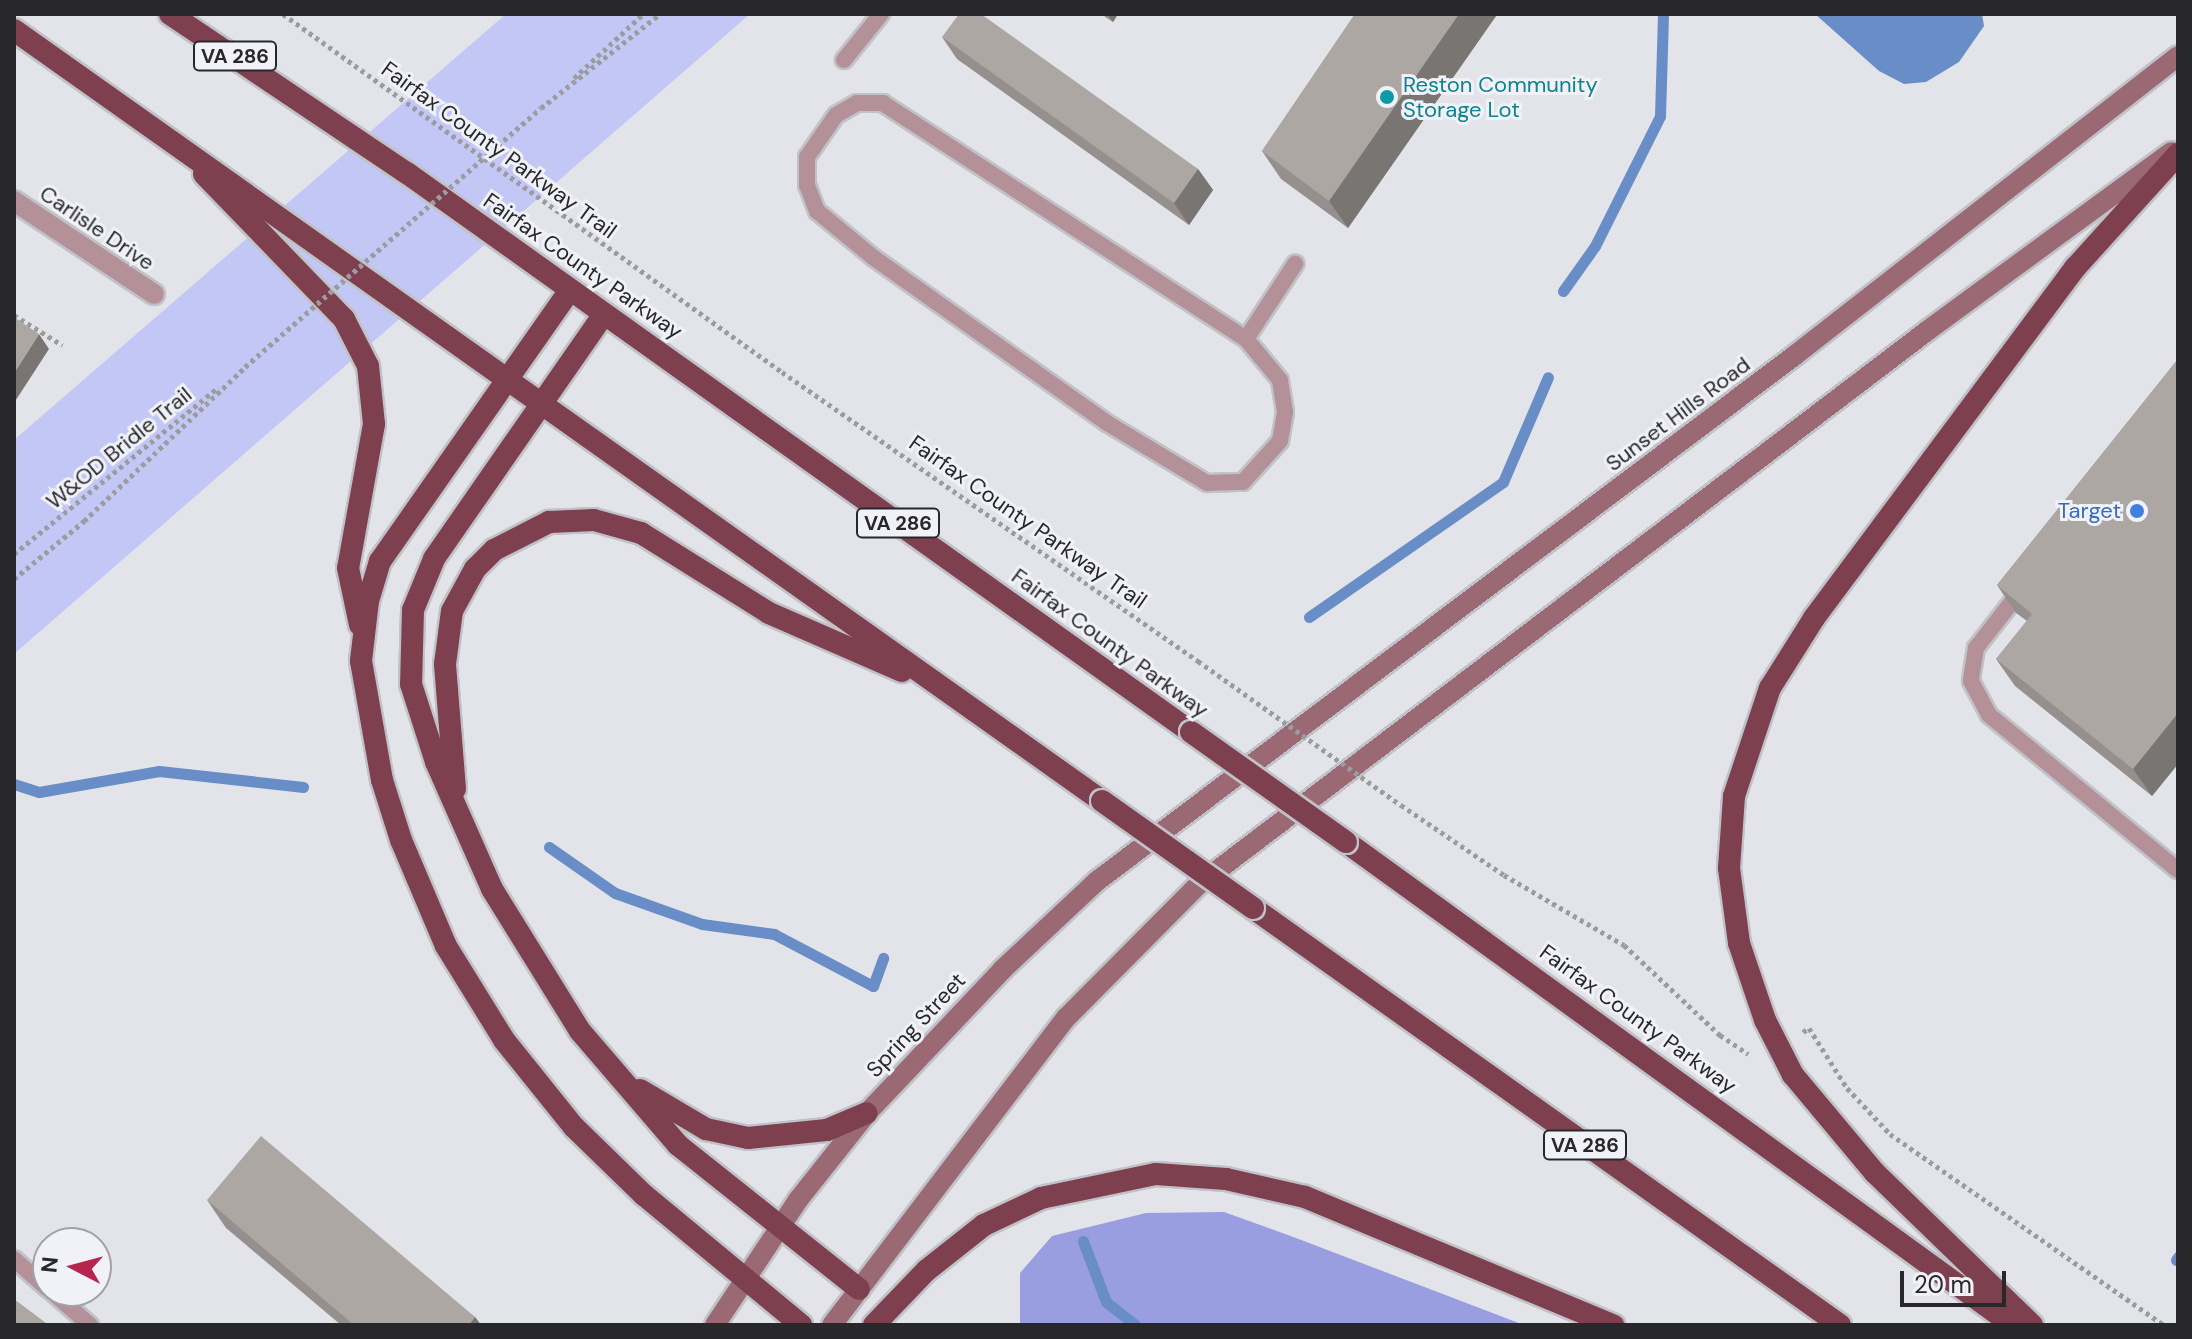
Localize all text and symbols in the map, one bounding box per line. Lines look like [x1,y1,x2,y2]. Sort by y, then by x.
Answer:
road number: VA 286 [193,40,277,72]
street label: Fairfax County Parkway Trail [376,56,622,244]
place label: Reston Community Storage Lot [1403,71,1598,122]
marker: Reston Community Storage Lot [1378,88,1396,106]
street label: Carlisle Drive [35,180,159,276]
street label: Fairfax County Parkway [479,187,687,345]
street label: Sunset Hills Road [1601,351,1755,477]
street label: W&OD Bridle Trail [41,381,197,515]
street label: Fairfax County Parkway Trail [904,430,1152,614]
place label: Target [2058,498,2121,524]
marker: Target [2128,502,2146,520]
road number: VA 286 [856,507,940,539]
street label: Fairfax County Parkway [1007,563,1213,723]
street label: Fairfax County Parkway [1535,939,1741,1099]
street label: Spring Street [861,967,971,1083]
road number: VA 286 [1543,1129,1627,1161]
north arrow [32,1227,112,1307]
text: N [34,1255,65,1274]
scale bar [1904,1255,2010,1305]
text: 20 m [1914,1269,1972,1300]

